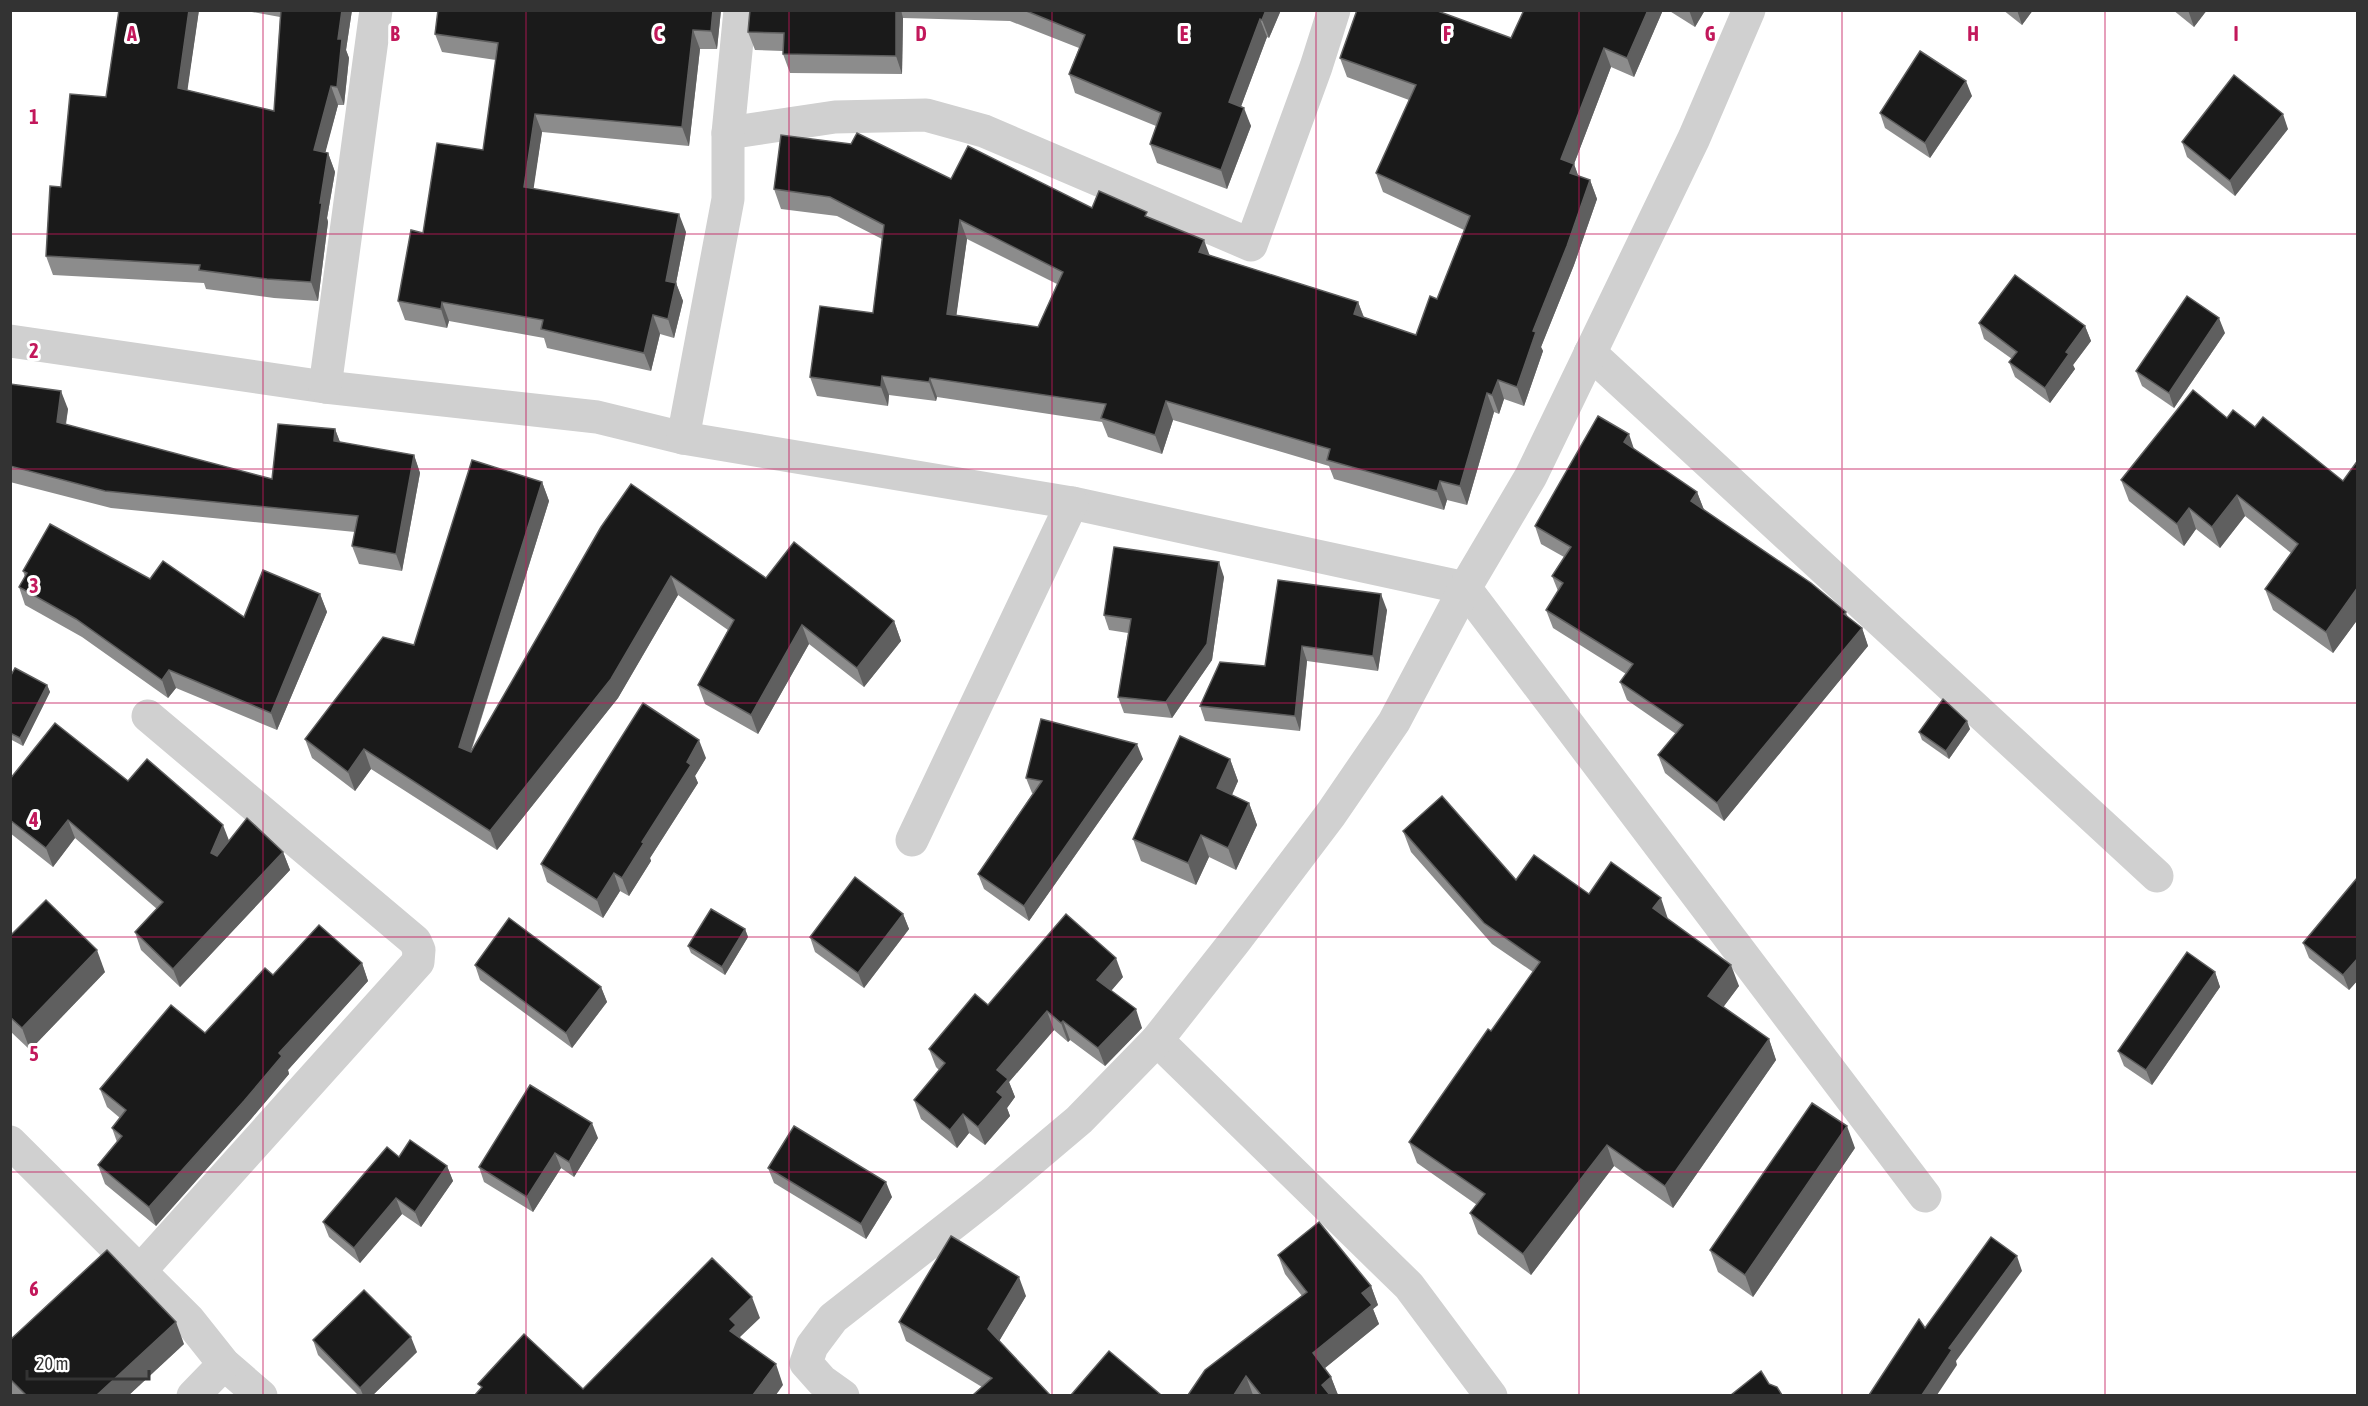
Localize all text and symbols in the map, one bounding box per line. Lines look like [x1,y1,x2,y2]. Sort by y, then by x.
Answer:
text: A [126,22,137,45]
text: B [390,22,400,45]
text: C [654,22,663,45]
text: D [915,22,927,45]
text: E [1180,22,1189,45]
text: F [1443,22,1451,45]
text: G [1705,22,1716,45]
text: H [1967,22,1979,45]
text: I [2233,22,2239,45]
text: 1 [29,105,39,128]
text: 2 [29,339,39,362]
text: 3 [29,574,39,597]
text: 4 [28,808,39,831]
text: 5 [29,1042,39,1065]
text: 6 [29,1277,39,1300]
scale bar [27,1343,148,1381]
text: 20 m [36,1353,68,1374]

